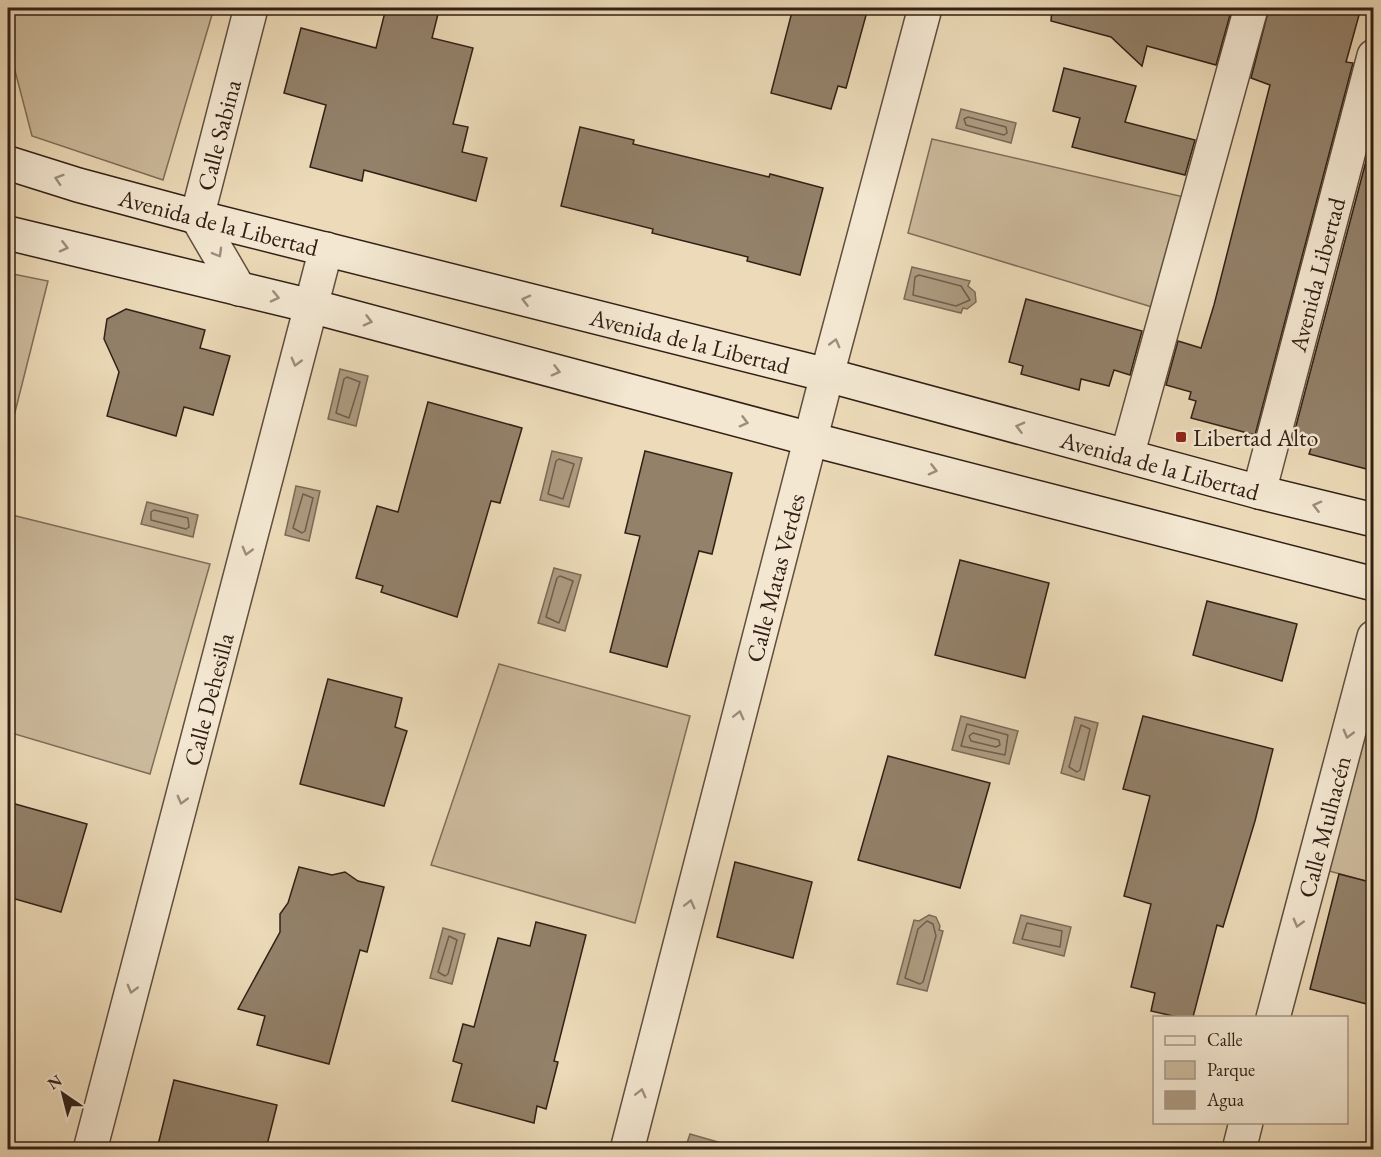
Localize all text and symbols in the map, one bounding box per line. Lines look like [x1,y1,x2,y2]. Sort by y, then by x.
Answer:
street label: Calle Sabina [189,76,247,194]
one-way arrow [54,174,65,186]
street label: Avenida de la Libertad [115,181,323,263]
street label: Avenida Libertad [1281,193,1352,356]
one-way arrow [59,239,69,252]
one-way arrow [210,247,222,257]
one-way arrow [270,290,280,303]
one-way arrow [522,294,532,307]
street label: Avenida de la Libertad [586,300,794,381]
one-way arrow [363,313,373,326]
one-way arrow [828,339,840,349]
one-way arrow [291,357,304,367]
one-way arrow [550,364,561,376]
one-way arrow [739,414,749,427]
one-way arrow [1015,422,1025,435]
place label: Libertad Alto [1193,422,1319,453]
street label: Avenida de la Libertad [1056,423,1264,507]
marker: Libertad Alto [1174,430,1188,444]
one-way arrow [928,463,938,476]
street label: Calle Matas Verdes [738,490,811,665]
one-way arrow [1312,501,1322,514]
one-way arrow [242,545,254,556]
street label: Calle Dehesilla [176,629,240,769]
one-way arrow [732,710,744,721]
one-way arrow [1343,728,1355,739]
street label: Calle Mulhacén [1290,752,1357,901]
one-way arrow [176,795,189,805]
one-way arrow [683,899,696,909]
one-way arrow [1293,918,1306,928]
one-way arrow [127,984,140,994]
legend [1153,1016,1348,1124]
text: Calle [1207,1028,1243,1051]
text: Parque [1207,1058,1255,1081]
north arrow [33,1064,93,1124]
text: N [43,1070,66,1094]
one-way arrow [634,1088,647,1098]
text: Agua [1206,1088,1245,1111]

